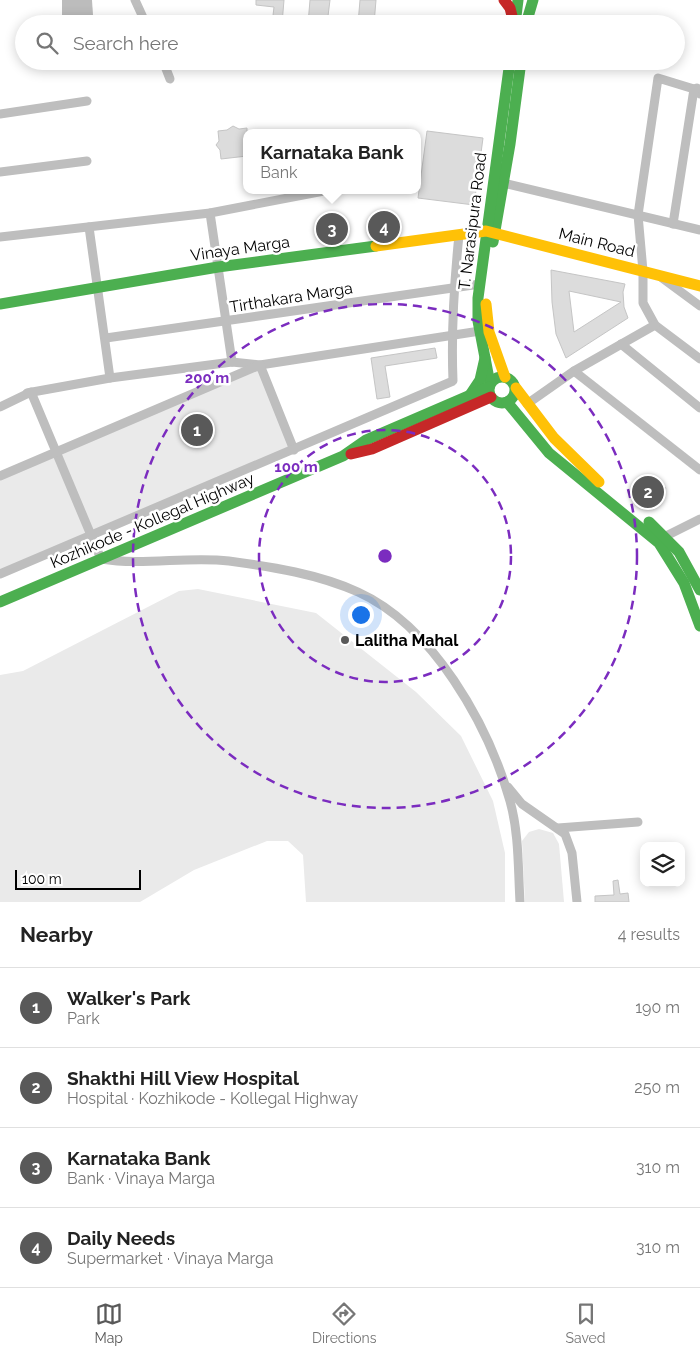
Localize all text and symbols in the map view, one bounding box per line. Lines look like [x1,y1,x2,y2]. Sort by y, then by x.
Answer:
search box [15,15,685,70]
icon: search [33,29,61,57]
text: Search here [73,32,179,54]
popup [243,129,421,194]
text: Karnataka Bank [260,141,404,163]
street label: T. Narasipura Road [455,151,490,291]
text: Bank [260,163,298,182]
pin: 4 [368,208,400,246]
pin: 3 [316,210,348,248]
street label: Main Road [557,224,637,261]
street label: Vinaya Marga [189,232,291,265]
street label: Tirthakara Marga [228,278,354,317]
text: 200 m [185,369,229,387]
pin: 1 [181,411,213,449]
text: 100 m [274,458,318,476]
street label: Kozhikode - Kollegal Highway [47,469,257,572]
pin: 2 [632,473,664,511]
centre of rings [376,547,394,565]
your location [348,602,374,628]
place label: Lalitha Mahal [355,631,459,650]
marker: Lalitha Mahal [339,634,351,646]
map controls [640,842,685,887]
button: layers [640,842,685,887]
scale bar [15,867,141,890]
text: 100 m [22,871,62,887]
text: Nearby [20,922,93,947]
text: 4 results [618,925,680,944]
text: Walker's Park [67,987,190,1009]
text: 1 [32,998,40,1017]
text: 190 m [635,998,680,1017]
text: Park [67,1009,100,1028]
text: Shakthi Hill View Hospital [67,1067,299,1089]
text: 2 [31,1078,41,1097]
text: 250 m [634,1078,680,1097]
text: Hospital · Kozhikode - Kollegal Highway [67,1089,358,1108]
text: Karnataka Bank [67,1147,210,1169]
text: 3 [32,1158,40,1177]
text: 310 m [636,1158,680,1177]
text: Bank · Vinaya Marga [67,1169,215,1188]
text: Daily Needs [67,1227,175,1249]
text: 4 [31,1238,41,1257]
text: 310 m [636,1238,680,1257]
text: Supermarket · Vinaya Marga [67,1249,274,1268]
tab: Map [94,1300,123,1346]
tab: Directions [312,1300,377,1346]
tab: Saved [565,1300,606,1346]

